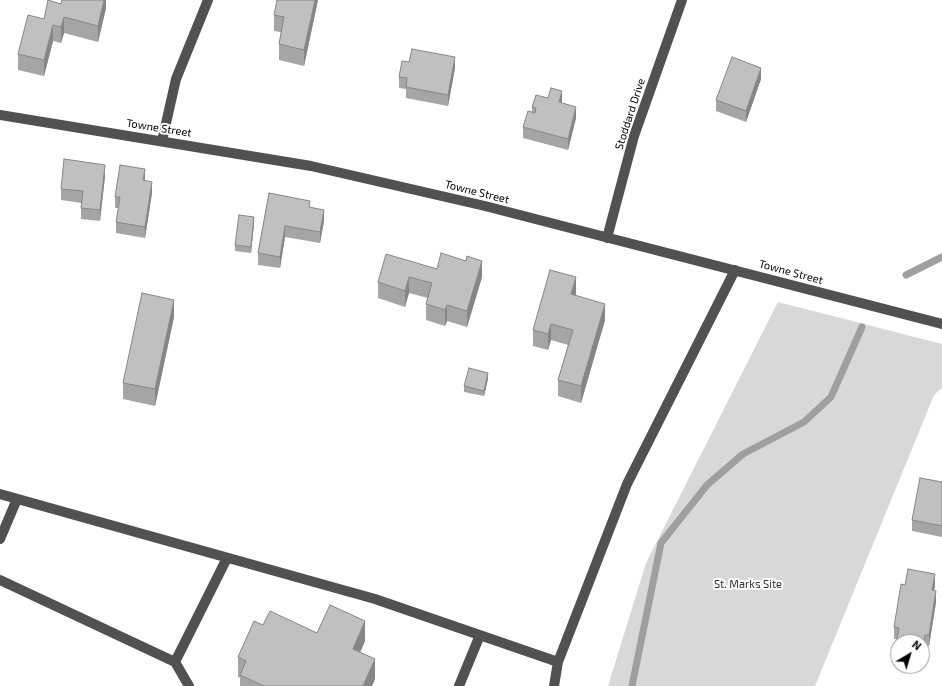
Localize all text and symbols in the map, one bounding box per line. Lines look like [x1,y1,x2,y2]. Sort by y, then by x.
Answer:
street label: Stoddard Drive [612,77,648,151]
street label: Towne Street [125,116,193,140]
street label: Towne Street [444,178,510,206]
street label: Towne Street [758,257,824,287]
park label: St. Marks Site [714,577,782,591]
north arrow [890,634,930,674]
text: N [910,637,924,653]

